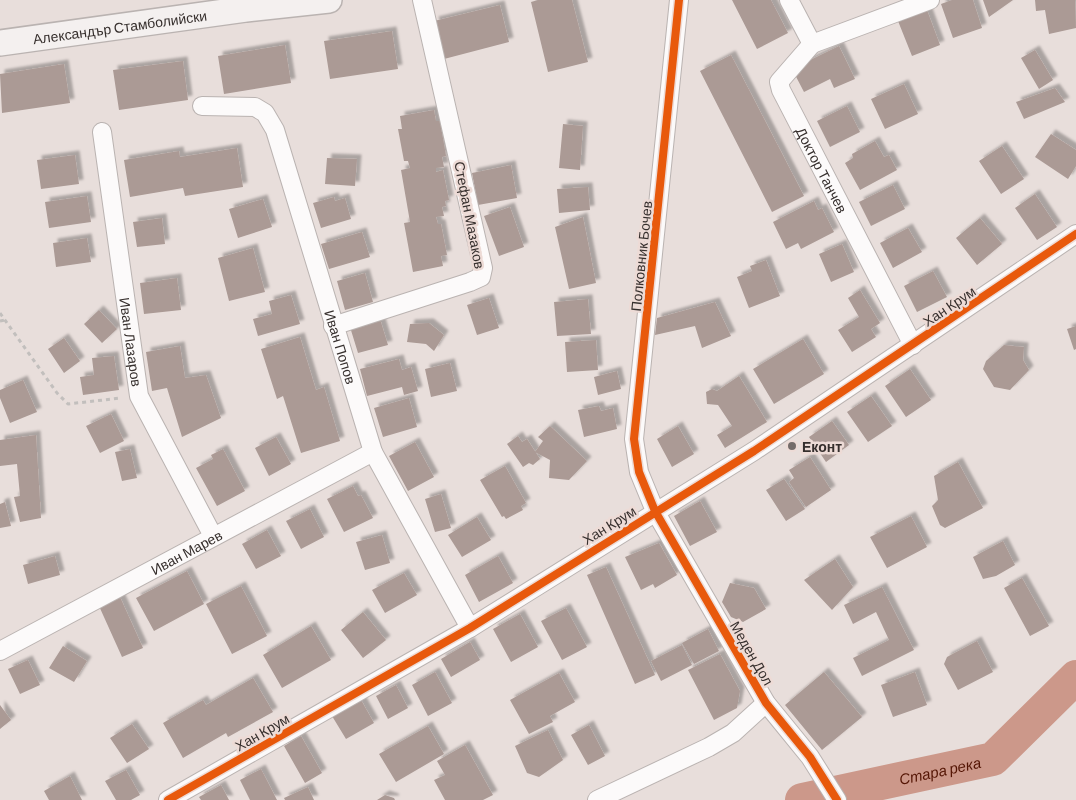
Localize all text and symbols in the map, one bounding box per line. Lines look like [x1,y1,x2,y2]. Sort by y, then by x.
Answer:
street label: Александър Стамболийски [32,6,208,47]
street label: Доктор Танчев [793,124,852,216]
street label: Стефан Мазаков [451,160,489,270]
street label: Полковник Бочев [627,200,655,312]
street label: Хан Крум [919,282,979,330]
street label: Иван Лазаров [117,296,146,388]
street label: Иван Попов [322,308,360,386]
place label: Еконт [802,438,842,455]
marker: Еконт [786,440,798,452]
street label: Хан Крум [579,502,639,548]
street label: Иван Марев [148,526,225,578]
street label: Меден Дол [727,618,777,688]
street label: Хан Крум [232,710,292,754]
water label: Стара река [897,753,982,788]

